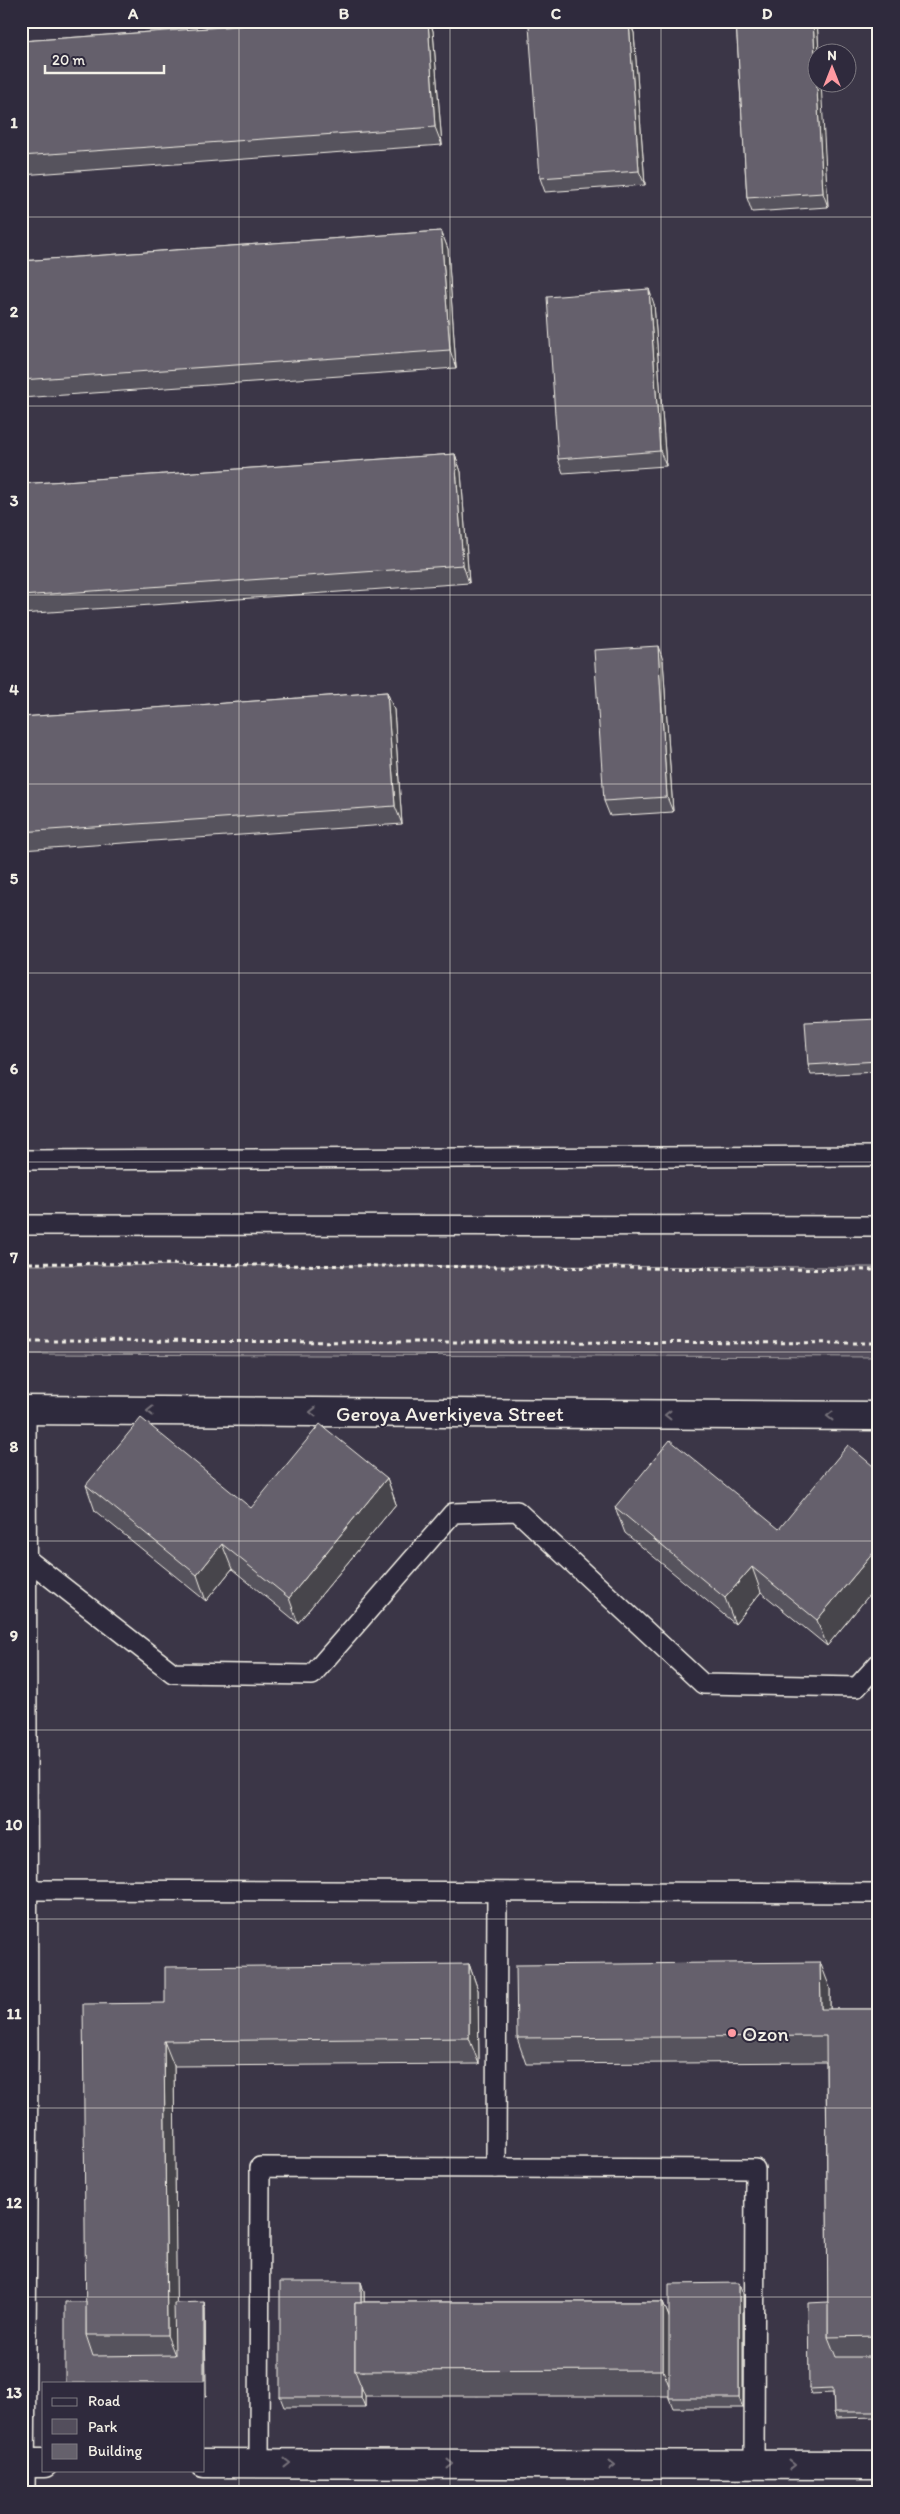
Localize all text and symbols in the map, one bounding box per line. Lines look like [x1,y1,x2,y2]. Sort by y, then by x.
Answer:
text: A [127,4,139,23]
text: B [339,4,350,23]
text: C [551,4,562,23]
text: D [762,4,773,23]
scale bar [45,42,164,74]
north arrow [808,42,858,92]
text: N [827,47,837,64]
text: 20 m [52,51,86,69]
text: 1 [10,113,18,132]
text: 2 [10,302,19,321]
text: 3 [10,491,19,510]
text: 4 [9,680,19,699]
text: 5 [10,869,19,888]
text: 6 [10,1059,19,1078]
text: 7 [9,1248,18,1267]
street label: Geroya Averkiyeva Street [336,1401,564,1426]
one-way arrow [146,1406,154,1416]
one-way arrow [308,1407,316,1417]
one-way arrow [663,1410,671,1420]
one-way arrow [826,1411,834,1421]
text: 8 [10,1437,19,1456]
text: 9 [10,1626,18,1645]
text: 10 [5,1815,23,1834]
text: 11 [7,2004,22,2023]
place label: Ozon [742,2021,789,2046]
marker: Ozon [726,2027,738,2039]
text: 12 [6,2193,23,2212]
legend [42,2382,205,2472]
text: 13 [6,2383,22,2402]
text: Road [88,2392,121,2410]
text: Park [88,2418,118,2436]
text: Building [88,2442,142,2460]
one-way arrow [284,2458,292,2468]
one-way arrow [446,2459,454,2469]
one-way arrow [609,2460,617,2470]
one-way arrow [789,2460,797,2470]

